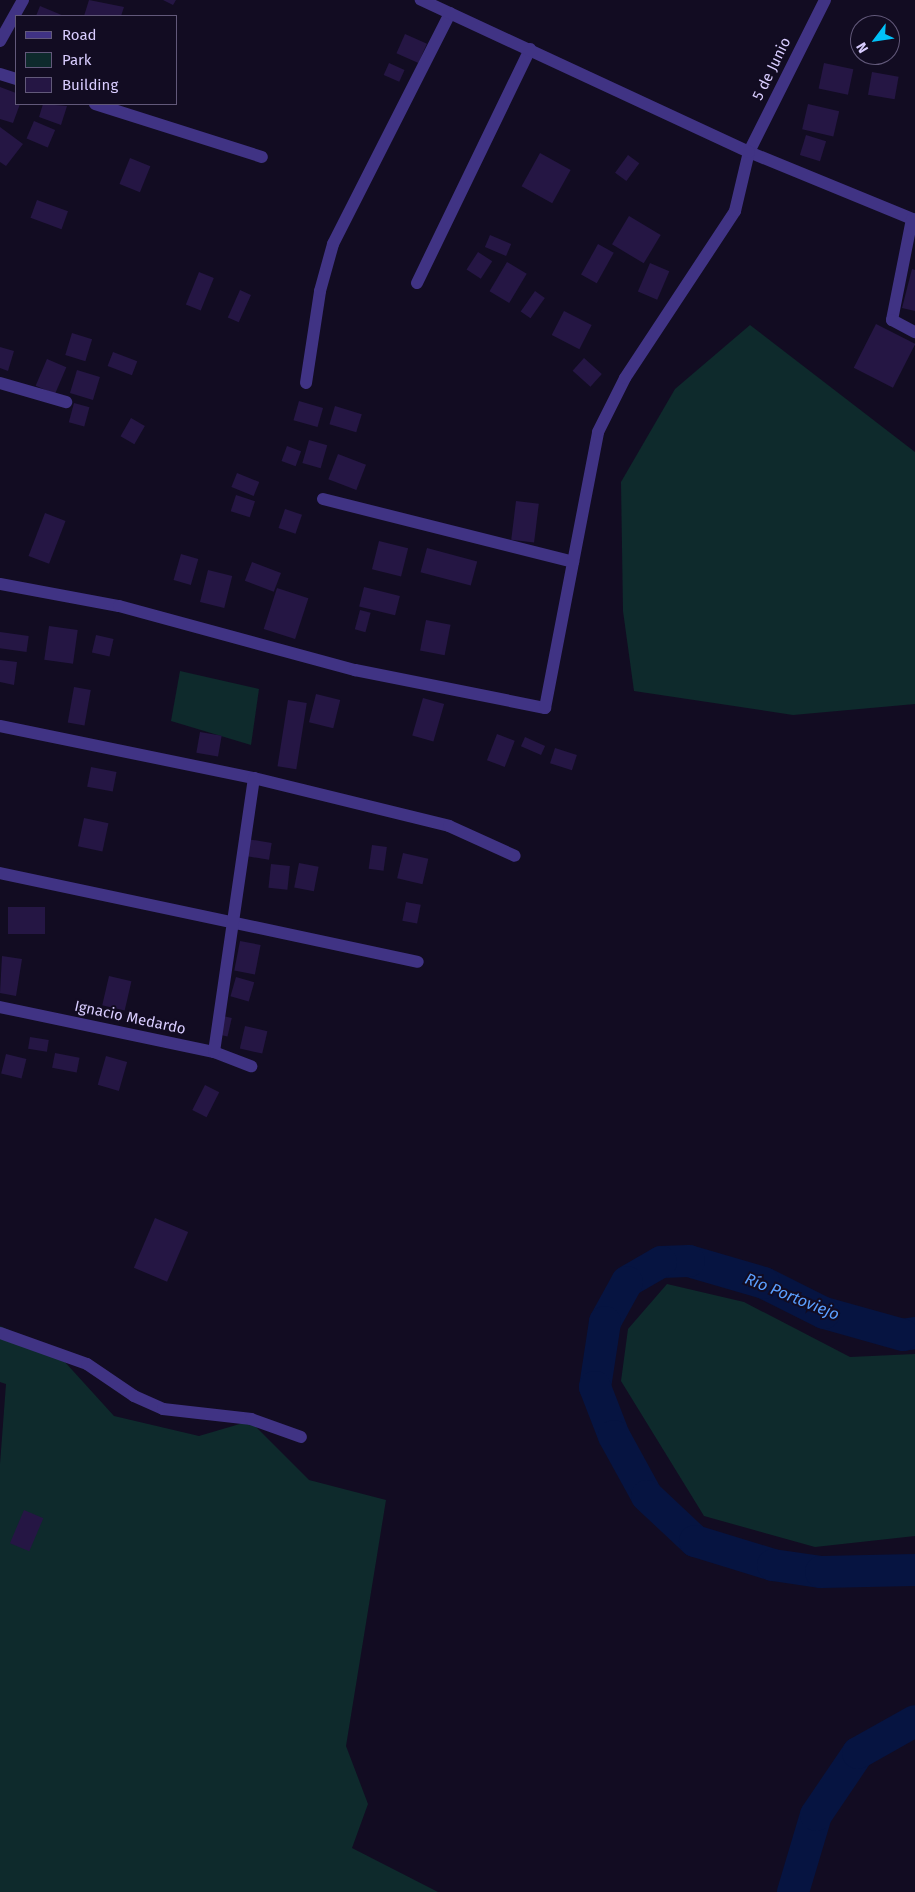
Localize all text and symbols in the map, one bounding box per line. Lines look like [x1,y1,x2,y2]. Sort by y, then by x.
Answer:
legend [15,15,178,105]
north arrow [850,15,900,65]
text: Road [62,26,97,44]
street label: 5 de Junio [749,35,795,103]
text: N [853,39,872,56]
text: Park [62,51,92,69]
text: Building [62,76,118,94]
street label: Ignacio Medardo [73,997,187,1039]
water label: Río Portoviejo [742,1269,842,1325]

